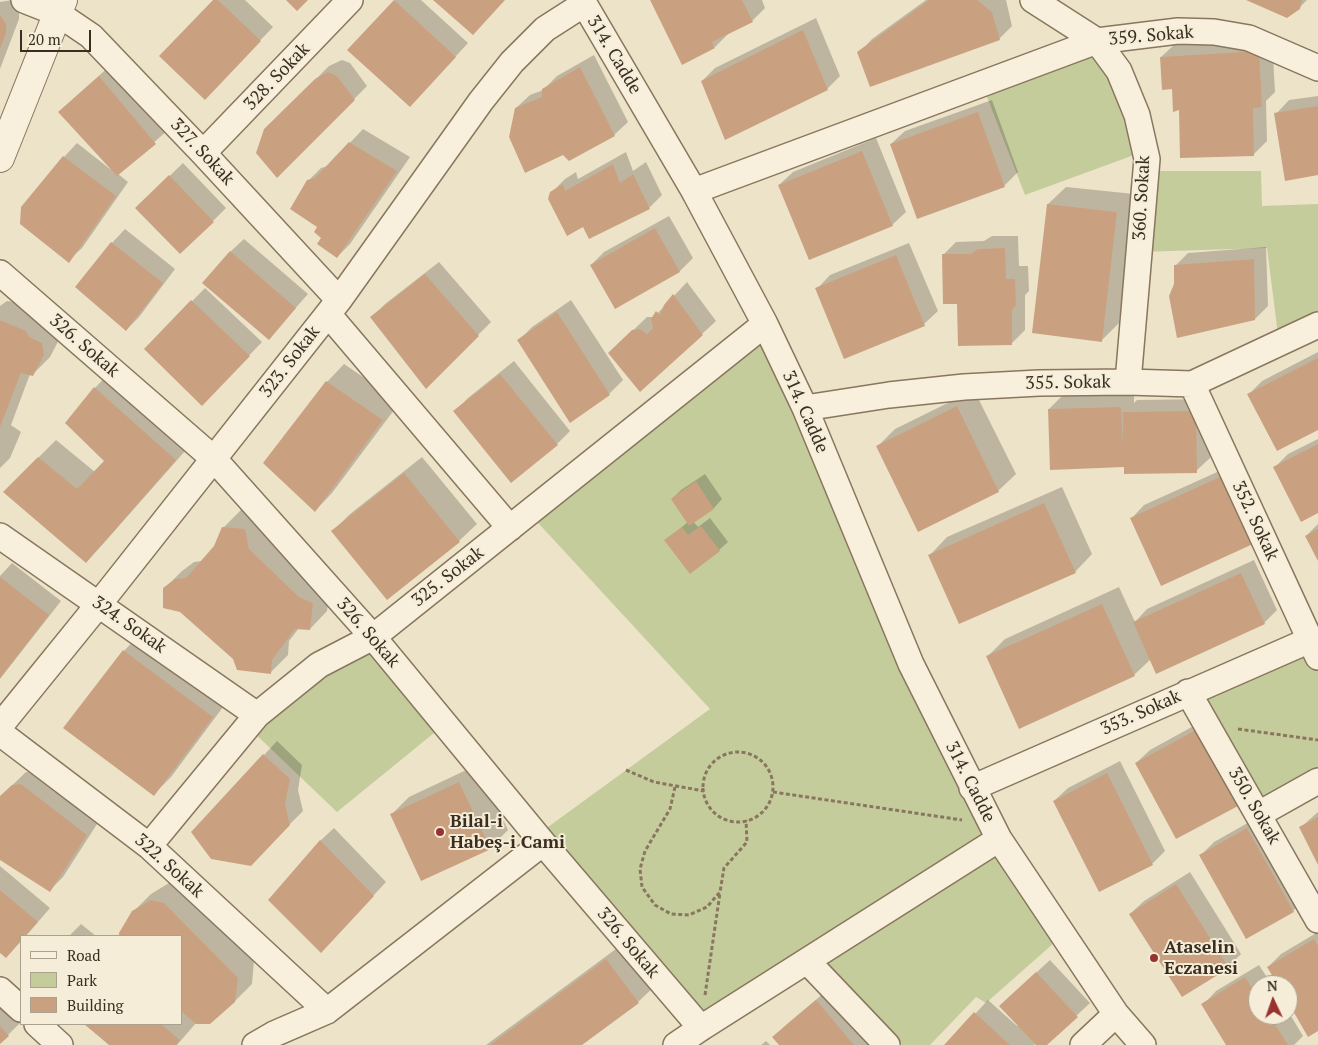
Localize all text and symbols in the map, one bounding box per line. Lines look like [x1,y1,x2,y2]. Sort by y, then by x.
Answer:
street label: 314. Cadde [582,12,646,98]
scale bar [22,20,94,52]
street label: 359. Sokak [1107,22,1195,50]
text: 20 m [28,29,61,49]
street label: 328. Sokak [240,39,314,115]
street label: 327. Sokak [166,114,238,190]
street label: 360. Sokak [1129,155,1155,241]
street label: 326. Sokak [45,310,123,382]
street label: 323. Sokak [255,322,325,402]
street label: 314. Cadde [777,367,833,457]
street label: 355. Sokak [1025,371,1111,395]
street label: 352. Sokak [1227,478,1283,564]
street label: 325. Sokak [408,542,488,612]
street label: 324. Sokak [88,592,170,658]
street label: 326. Sokak [332,594,404,672]
street label: 353. Sokak [1098,686,1184,740]
street label: 314. Cadde [940,738,1000,826]
street label: 350. Sokak [1223,764,1285,848]
place label: Bilal-i Habeş-i Cami [450,811,565,854]
marker: Bilal-i Habeş-i Cami [434,826,446,838]
street label: 322. Sokak [130,829,208,903]
street label: 326. Sokak [592,903,664,983]
legend [20,935,182,1025]
place label: Ataselin Eczanesi [1164,937,1238,980]
text: Road [67,945,100,965]
marker: Ataselin Eczanesi [1148,952,1160,964]
text: Park [67,970,97,990]
north arrow [1248,975,1298,1025]
text: N [1266,976,1278,995]
text: Building [67,995,124,1015]

